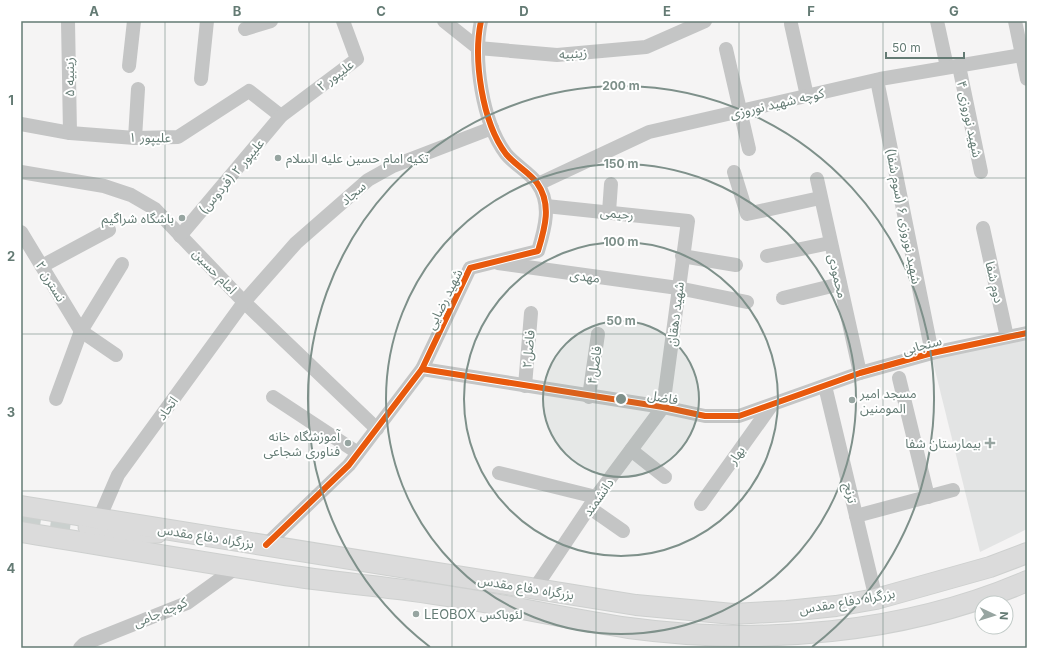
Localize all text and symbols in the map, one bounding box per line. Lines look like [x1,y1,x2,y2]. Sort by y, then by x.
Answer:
text: A [89,3,99,19]
text: B [233,3,242,19]
text: C [376,3,386,19]
text: D [519,3,529,19]
text: E [663,3,671,19]
text: F [807,3,815,19]
text: G [949,3,959,19]
scale bar [886,34,964,60]
text: 50 m [892,40,921,55]
street label: زینبیه [558,44,588,62]
street label: علیپور ۲ [313,56,358,96]
street label: زینبیه ۵ [61,57,77,97]
text: 200 m [602,78,640,93]
street label: شهید نوروزی ۴ [953,79,986,159]
street label: کوچه شهید نوروزی [728,84,827,124]
text: 1 [8,92,14,108]
street label: علیپور ۱ [129,129,172,147]
street label: علیپور ۲ (فردوس) [195,135,269,218]
street label: شهید نوروزی ۶ (سوم شفا) [881,147,925,286]
place label: تکیه امام حسین علیه السلام [286,150,429,168]
marker: تکیه امام حسین علیه السلام [273,153,283,163]
text: 150 m [604,156,638,171]
street label: سجاد [337,178,369,208]
street label: رحیمی [599,203,635,224]
place label: باشگاه شراگیم [102,210,174,229]
marker: باشگاه شراگیم [177,213,187,223]
text: 100 m [603,234,639,249]
street label: امام حسین [188,245,240,298]
text: 2 [7,248,15,264]
street label: محمودی [824,252,851,300]
street label: نسترن ۲ [32,258,69,305]
street label: دوم شفا [980,260,1008,305]
street label: شهید رضایی [422,266,466,332]
street label: مهدی [569,266,601,287]
street label: شهید دهقان [663,281,688,347]
text: 50 m [606,313,636,328]
street label: فاضل۲ [518,329,539,369]
street label: سنجابی [901,332,944,359]
street label: فاضل۴ [583,345,606,385]
place label: مسجد امیر المومنین [859,385,917,417]
street label: فاضل [646,386,680,409]
centre of rings [614,392,628,406]
street label: اتحاد [153,393,181,423]
marker: مسجد امیر المومنین [847,395,857,405]
text: 3 [7,404,15,420]
place label: آموزشگاه خانه فناوری شجاعی [263,428,341,460]
place label: بیمارستان شفا [905,435,981,452]
marker: بیمارستان شفا [984,437,996,449]
marker: آموزشگاه خانه فناوری شجاعی [343,438,353,448]
street label: بهار [724,443,749,469]
street label: دانشمند [579,475,617,519]
street label: ترنج [838,481,861,506]
street label: بزرگراه دفاع مقدس [156,521,255,554]
text: 4 [7,560,16,576]
street label: بزرگراه دفاع مقدس [476,572,575,605]
street label: بزرگراه دفاع مقدس [798,585,897,620]
street label: کوچه جامی [131,593,191,632]
north arrow [974,595,1014,635]
place label: LEOBOX لئوباکس [424,606,523,623]
marker: LEOBOX لئوباکس [411,609,421,619]
text: N [997,611,1011,620]

